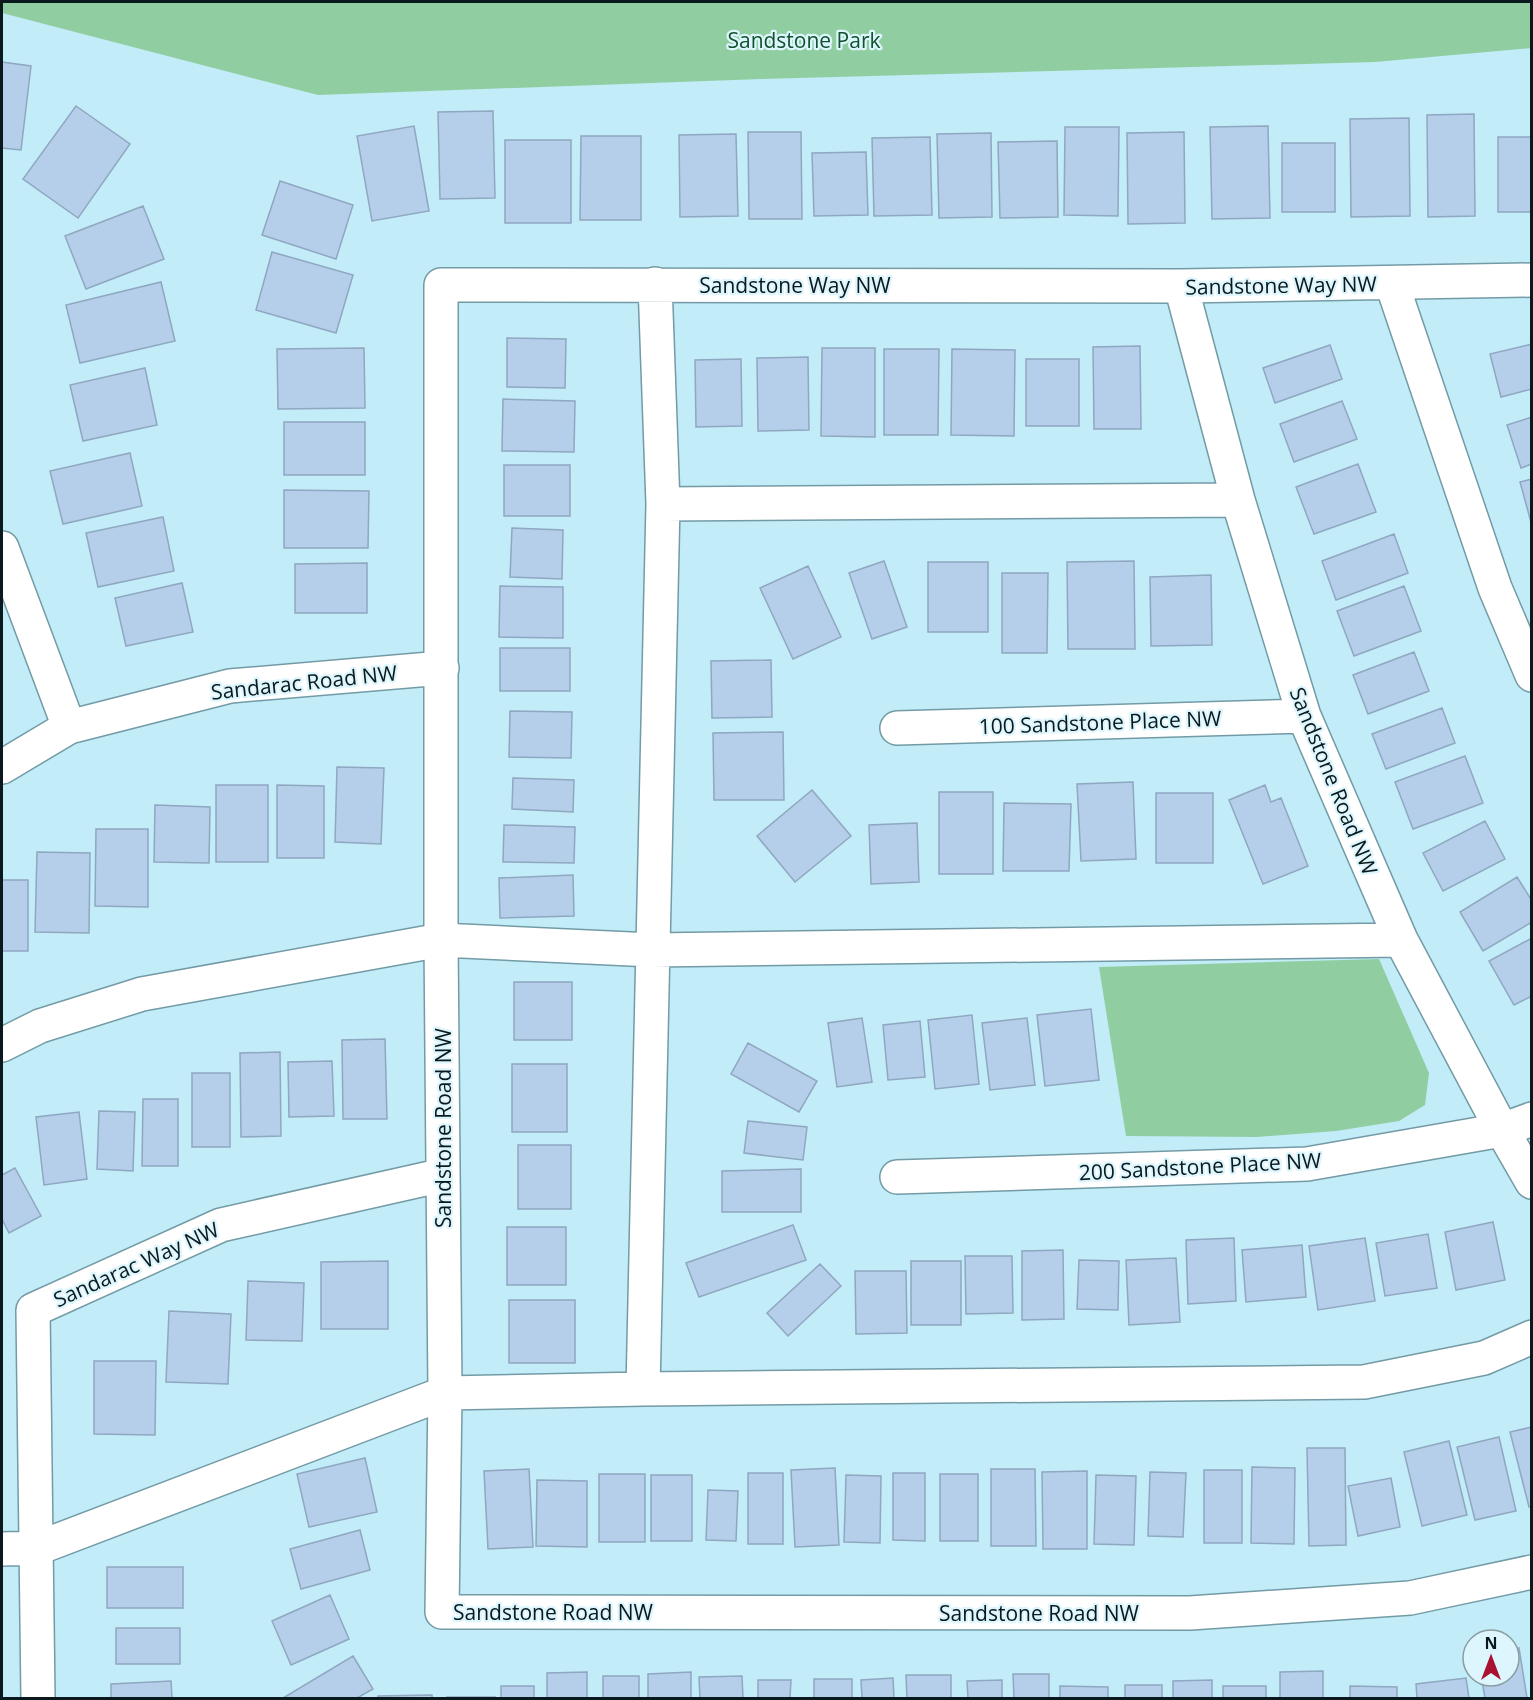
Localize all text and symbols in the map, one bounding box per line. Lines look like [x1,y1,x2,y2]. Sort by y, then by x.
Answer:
park label: Sandstone Park [727,26,881,54]
street label: Sandstone Way NW [1185,269,1378,301]
street label: Sandstone Way NW [699,271,891,299]
street label: Sandarac Road NW [209,658,399,706]
street label: Sandstone Road NW [1284,683,1385,879]
street label: 100 Sandstone Place NW [978,704,1222,740]
street label: Sandstone Road NW [429,1027,457,1228]
street label: 200 Sandstone Place NW [1078,1146,1323,1186]
street label: Sandarac Way NW [49,1215,224,1313]
street label: Sandstone Road NW [453,1598,654,1626]
street label: Sandstone Road NW [939,1599,1140,1627]
north arrow [1461,1628,1521,1688]
text: N [1484,1632,1498,1654]

